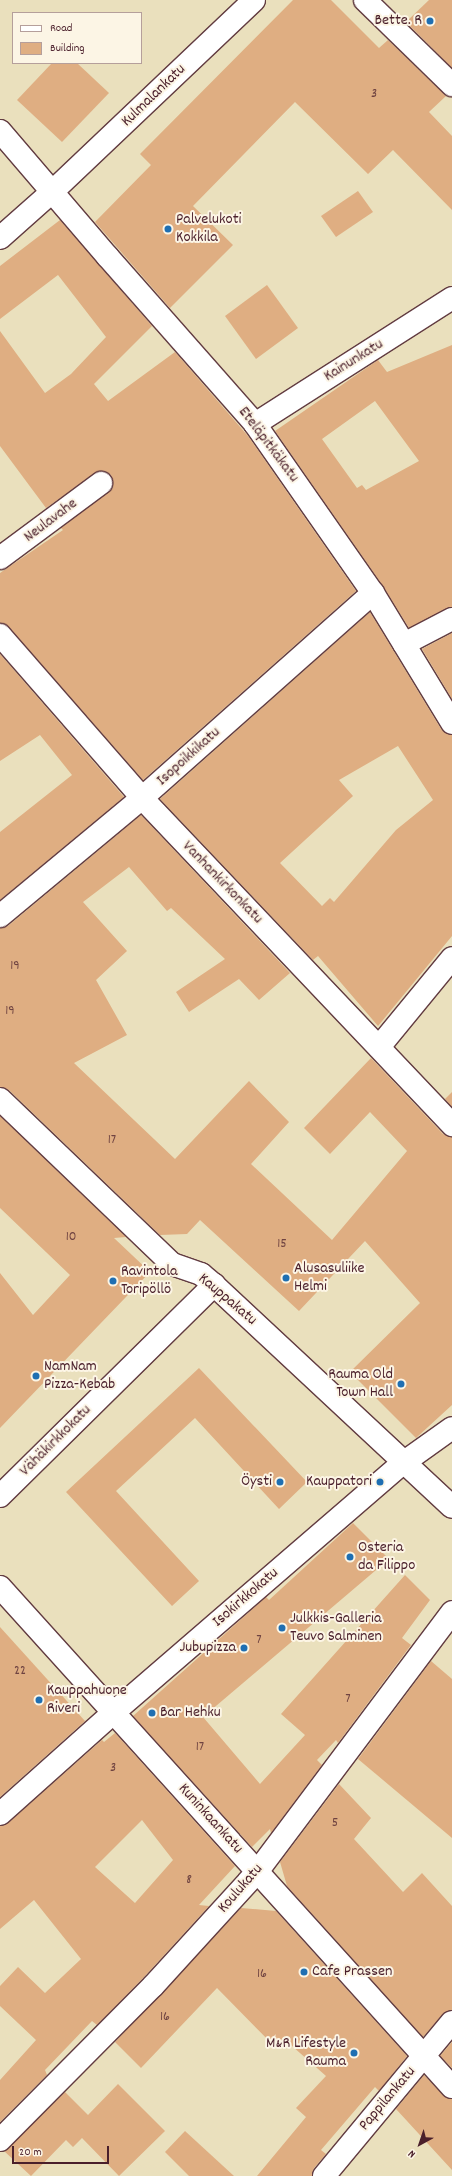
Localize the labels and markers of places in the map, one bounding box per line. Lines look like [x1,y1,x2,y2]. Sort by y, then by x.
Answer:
place label: Bette. R [374,11,422,31]
marker: Bette. R [425,16,435,26]
place label: Palvelukoti Kokkila [176,210,242,248]
marker: Palvelukoti Kokkila [163,224,173,234]
place label: Alusasuliike Helmi [294,1259,365,1297]
place label: Ravintola Toripöllö [121,1262,178,1300]
marker: Alusasuliike Helmi [281,1273,291,1283]
marker: Ravintola Toripöllö [108,1276,118,1286]
place label: NamNam Pizza-Kebab [44,1357,115,1395]
place label: Rauma Old Town Hall [328,1365,393,1403]
marker: NamNam Pizza-Kebab [31,1371,41,1381]
marker: Rauma Old Town Hall [396,1379,406,1389]
place label: Öysti [241,1472,272,1492]
place label: Kauppatori [306,1472,372,1492]
marker: Öysti [275,1477,285,1487]
marker: Kauppatori [375,1477,385,1487]
place label: Osteria da Filippo [358,1538,415,1576]
marker: Osteria da Filippo [345,1552,355,1562]
place label: Julkkis-Galleria Teuvo Salminen [290,1609,382,1647]
marker: Julkkis-Galleria Teuvo Salminen [277,1623,287,1633]
place label: Jubupizza [179,1638,236,1658]
marker: Jubupizza [239,1643,249,1653]
place label: Kauppahuone Riveri [47,1681,127,1719]
marker: Kauppahuone Riveri [34,1695,44,1705]
place label: Bar Hehku [160,1703,221,1723]
marker: Bar Hehku [147,1708,157,1718]
place label: Cafe Prassen [312,1962,392,1982]
marker: Cafe Prassen [299,1967,309,1977]
place label: M&R Lifestyle Rauma [266,2034,346,2072]
marker: M&R Lifestyle Rauma [349,2048,359,2058]

